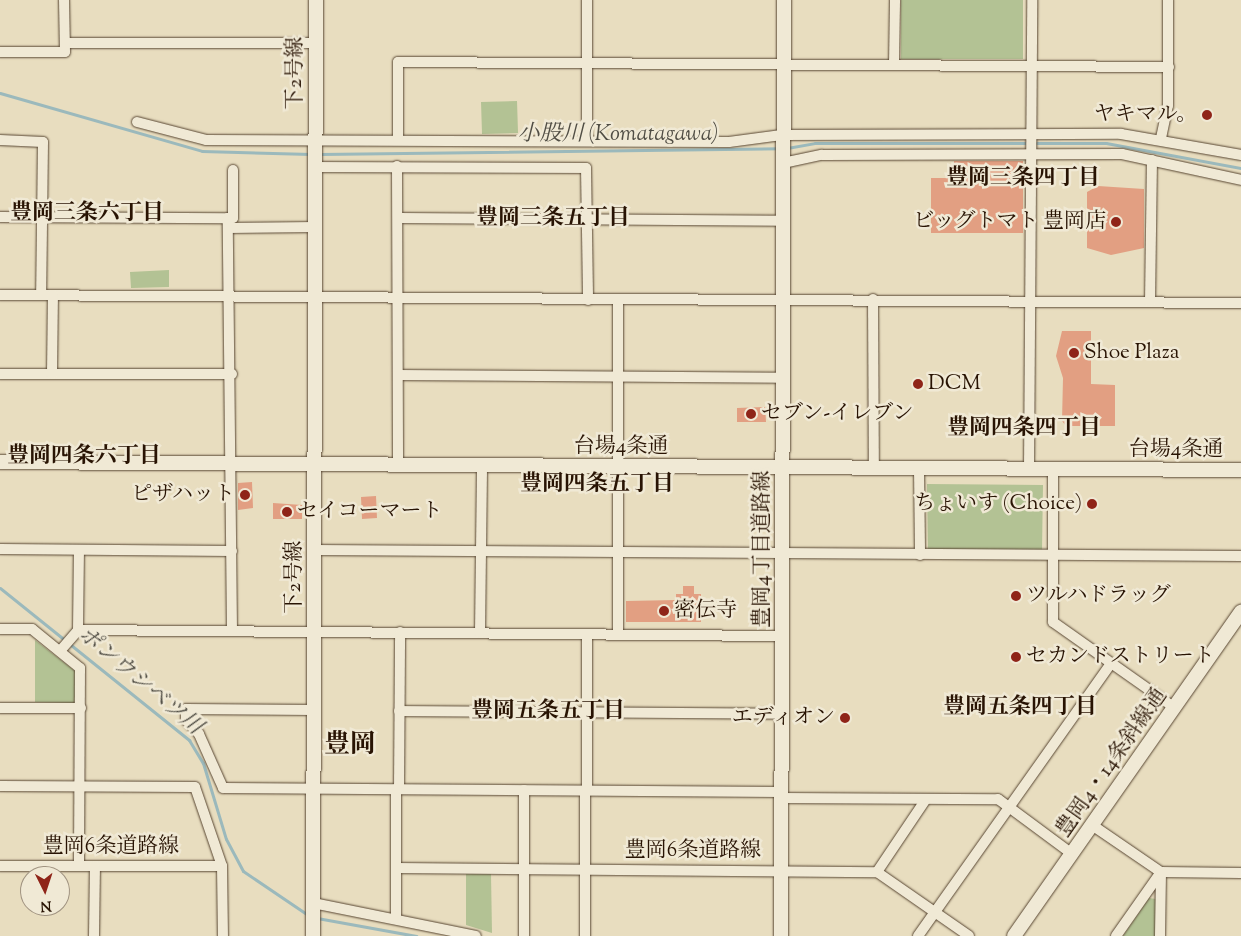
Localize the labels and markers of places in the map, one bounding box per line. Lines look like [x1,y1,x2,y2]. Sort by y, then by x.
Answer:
place label: ヤキマル。 [1094,102,1197,128]
marker: ヤキマル。 [1201,109,1213,121]
place label: ビッグトマト 豊岡店 [913,209,1106,235]
marker: ビッグトマト 豊岡店 [1110,216,1122,228]
place label: Shoe Plaza [1084,340,1179,366]
marker: Shoe Plaza [1068,347,1080,359]
place label: DCM [928,371,981,397]
marker: DCM [912,378,924,390]
place label: セブン-イレブン [761,401,915,427]
marker: セブン-イレブン [745,408,757,420]
place label: ピザハット [130,482,235,508]
marker: ピザハット [239,489,251,501]
place label: ちょいす (Choice) [917,491,1082,517]
marker: ちょいす (Choice) [1086,498,1098,510]
place label: セイコーマート [297,499,444,525]
marker: セイコーマート [281,506,293,518]
place label: ツルハドラッグ [1026,583,1173,609]
marker: ツルハドラッグ [1010,590,1022,602]
place label: 密伝寺 [674,598,737,624]
marker: 密伝寺 [658,605,670,617]
place label: セカンドストリート [1026,644,1215,670]
marker: セカンドストリート [1010,651,1022,663]
place label: エディオン [730,705,835,731]
marker: エディオン [839,712,851,724]

